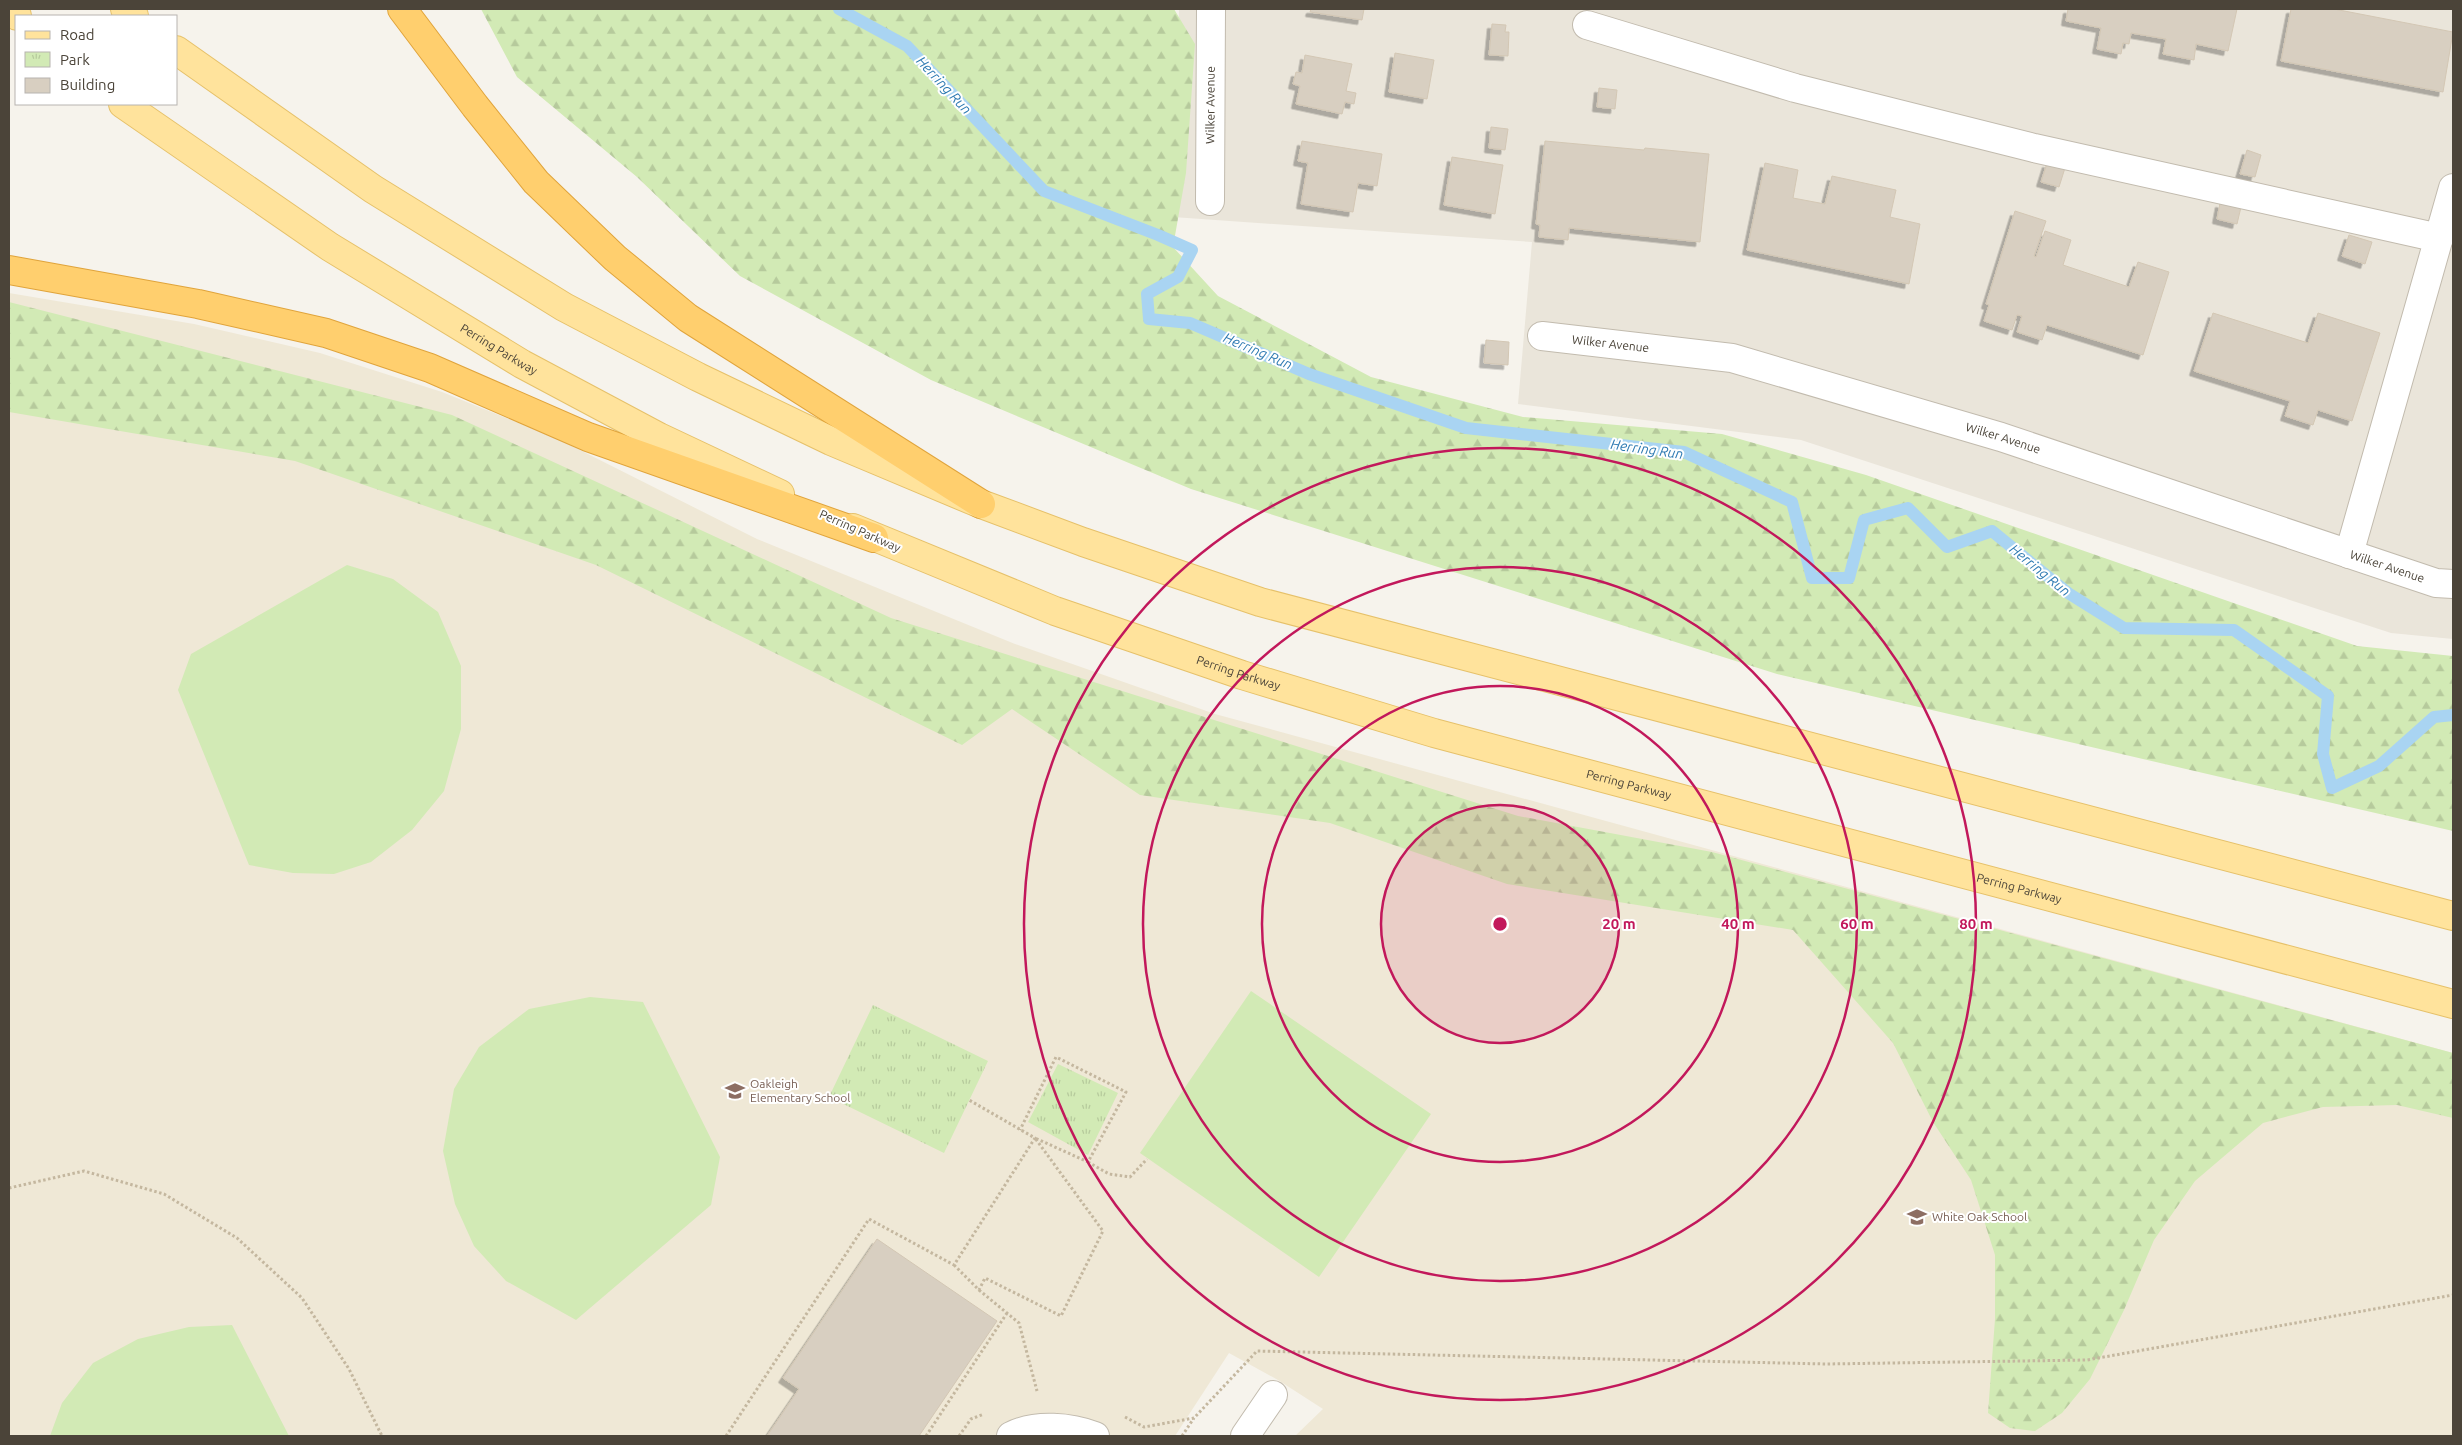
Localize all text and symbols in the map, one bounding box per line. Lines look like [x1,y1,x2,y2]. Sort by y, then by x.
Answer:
legend [15,15,178,105]
text: Road [60,26,95,43]
text: Park [60,51,90,68]
water label: Herring Run [913,53,975,117]
street label: Wilker Avenue [1203,66,1217,144]
text: Building [60,76,115,93]
street label: Perring Parkway [458,321,540,377]
water label: Herring Run [1221,329,1295,373]
street label: Wilker Avenue [1571,333,1650,354]
street label: Wilker Avenue [1964,420,2042,456]
water label: Herring Run [1610,436,1684,462]
street label: Perring Parkway [818,507,903,554]
water label: Herring Run [2007,541,2073,599]
street label: Wilker Avenue [2348,548,2426,585]
street label: Perring Parkway [1195,653,1282,692]
street label: Perring Parkway [1585,767,1673,802]
street label: Perring Parkway [1975,871,2063,906]
centre of rings [1491,915,1509,933]
text: 20 m [1602,915,1636,932]
text: 40 m [1721,915,1755,932]
text: 60 m [1840,915,1874,932]
text: 80 m [1959,915,1993,932]
place label: Oakleigh Elementary School [750,1077,850,1104]
school or university icon: Oakleigh Elementary School [724,1080,746,1102]
school or university icon: White Oak School [1906,1206,1928,1228]
place label: White Oak School [1932,1210,2027,1223]

